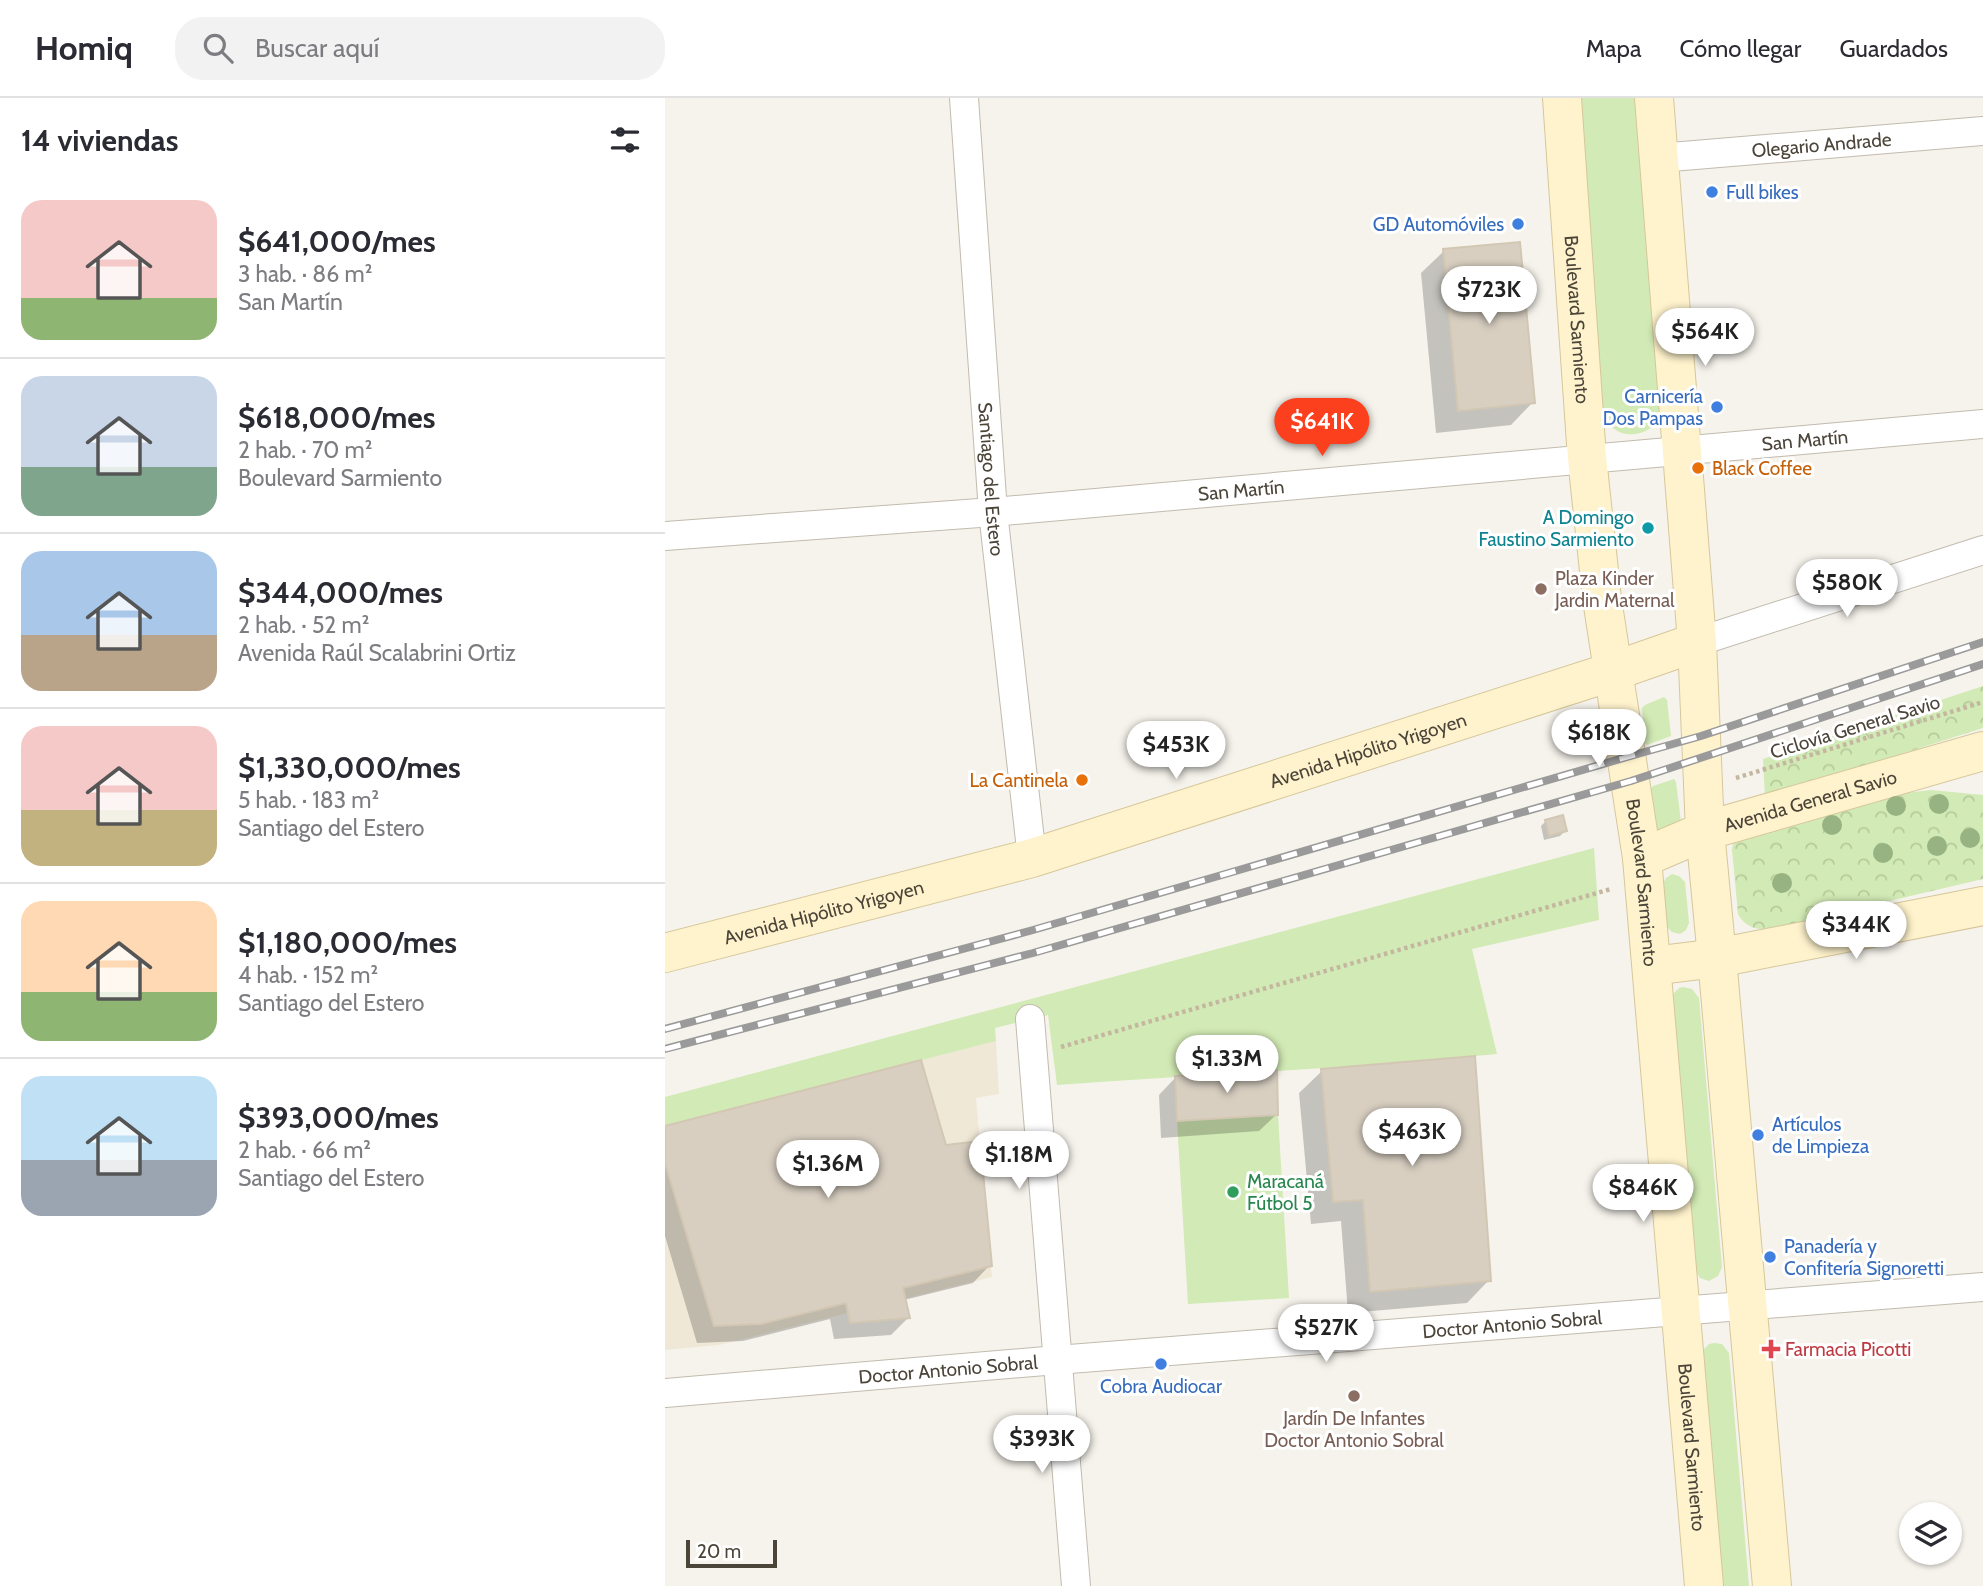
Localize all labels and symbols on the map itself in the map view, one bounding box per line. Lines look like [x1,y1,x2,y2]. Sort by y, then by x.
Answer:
street label: Olegario Andrade [1751,127,1893,162]
place label: Full bikes [1726,181,1799,204]
marker: Full bikes [1704,184,1720,200]
place label: GD Automóviles [1373,213,1504,236]
marker: GD Automóviles [1510,216,1526,232]
street label: Boulevard Sarmiento [1560,235,1595,404]
pin: $723K [1440,266,1538,326]
pin: $564K [1656,308,1754,368]
place label: Carnicería Dos Pampas [1603,385,1703,430]
pin: $641K [1273,398,1371,458]
marker: Carnicería Dos Pampas [1709,399,1725,415]
street label: Santiago del Estero [974,401,1009,557]
street label: San Martín [1761,425,1849,455]
place label: Black Coffee [1712,457,1812,480]
marker: Black Coffee [1690,460,1706,476]
street label: San Martín [1197,475,1285,505]
place label: A Domingo Faustino Sarmiento [1479,506,1634,551]
marker: A Domingo Faustino Sarmiento [1640,520,1656,536]
pin: $580K [1798,560,1896,619]
place label: Plaza Kinder Jardin Maternal [1554,567,1675,612]
marker: Plaza Kinder Jardin Maternal [1533,581,1549,597]
street label: Ciclovía General Savio [1767,690,1943,764]
street label: Avenida Hipólito Yrigoyen [1267,708,1469,792]
pin: $618K [1550,710,1648,769]
pin: $453K [1127,722,1225,781]
street label: Avenida General Savio [1721,765,1899,837]
place label: La Cantinela [969,769,1068,792]
marker: La Cantinela [1074,772,1090,788]
street label: Boulevard Sarmiento [1621,797,1663,967]
street label: Avenida Hipólito Yrigoyen [721,875,926,949]
pin: $344K [1807,902,1905,961]
pin: $1.33M [1170,1035,1284,1095]
pin: $463K [1363,1108,1461,1168]
place label: Artículos de Limpieza [1772,1113,1869,1158]
marker: Artículos de Limpieza [1750,1127,1766,1143]
pin: $1.18M [962,1132,1076,1191]
pin: $1.36M [771,1140,885,1200]
pin: $846K [1594,1164,1692,1224]
place label: Maracaná Fútbol 5 [1247,1170,1324,1215]
marker: Maracaná Fútbol 5 [1225,1184,1241,1200]
place label: Panadería y Confitería Signoretti [1784,1235,1944,1280]
marker: Panadería y Confitería Signoretti [1762,1249,1778,1265]
pin: $527K [1277,1304,1375,1364]
street label: Doctor Antonio Sobral [1422,1306,1603,1343]
place label: Farmacia Picotti [1785,1338,1911,1361]
marker: Farmacia Picotti [1763,1341,1779,1357]
street label: Doctor Antonio Sobral [857,1350,1039,1388]
marker: Cobra Audiocar [1153,1356,1169,1372]
street label: Boulevard Sarmiento [1674,1362,1711,1532]
place label: Cobra Audiocar [1100,1375,1222,1398]
marker: Jardín De Infantes Doctor Antonio Sobral [1346,1388,1362,1404]
place label: Jardín De Infantes Doctor Antonio Sobral [1264,1407,1444,1452]
pin: $393K [993,1416,1091,1475]
scale bar [686,1537,777,1569]

